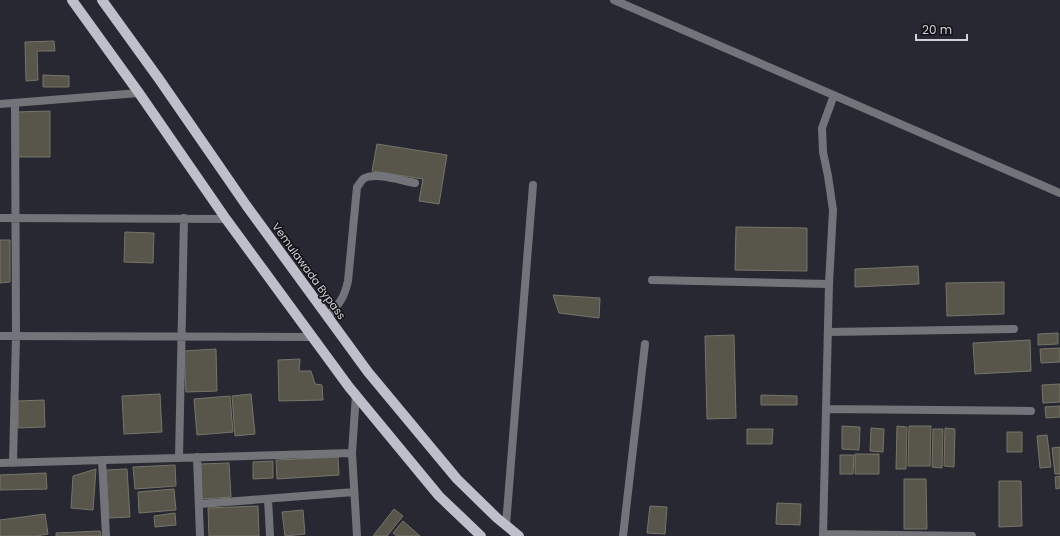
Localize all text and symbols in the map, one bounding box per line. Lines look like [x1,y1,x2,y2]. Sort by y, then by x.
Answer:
scale bar [916,16,967,42]
text: 20 m [922,21,952,38]
street label: Vemulawada Bypass [268,219,350,323]

